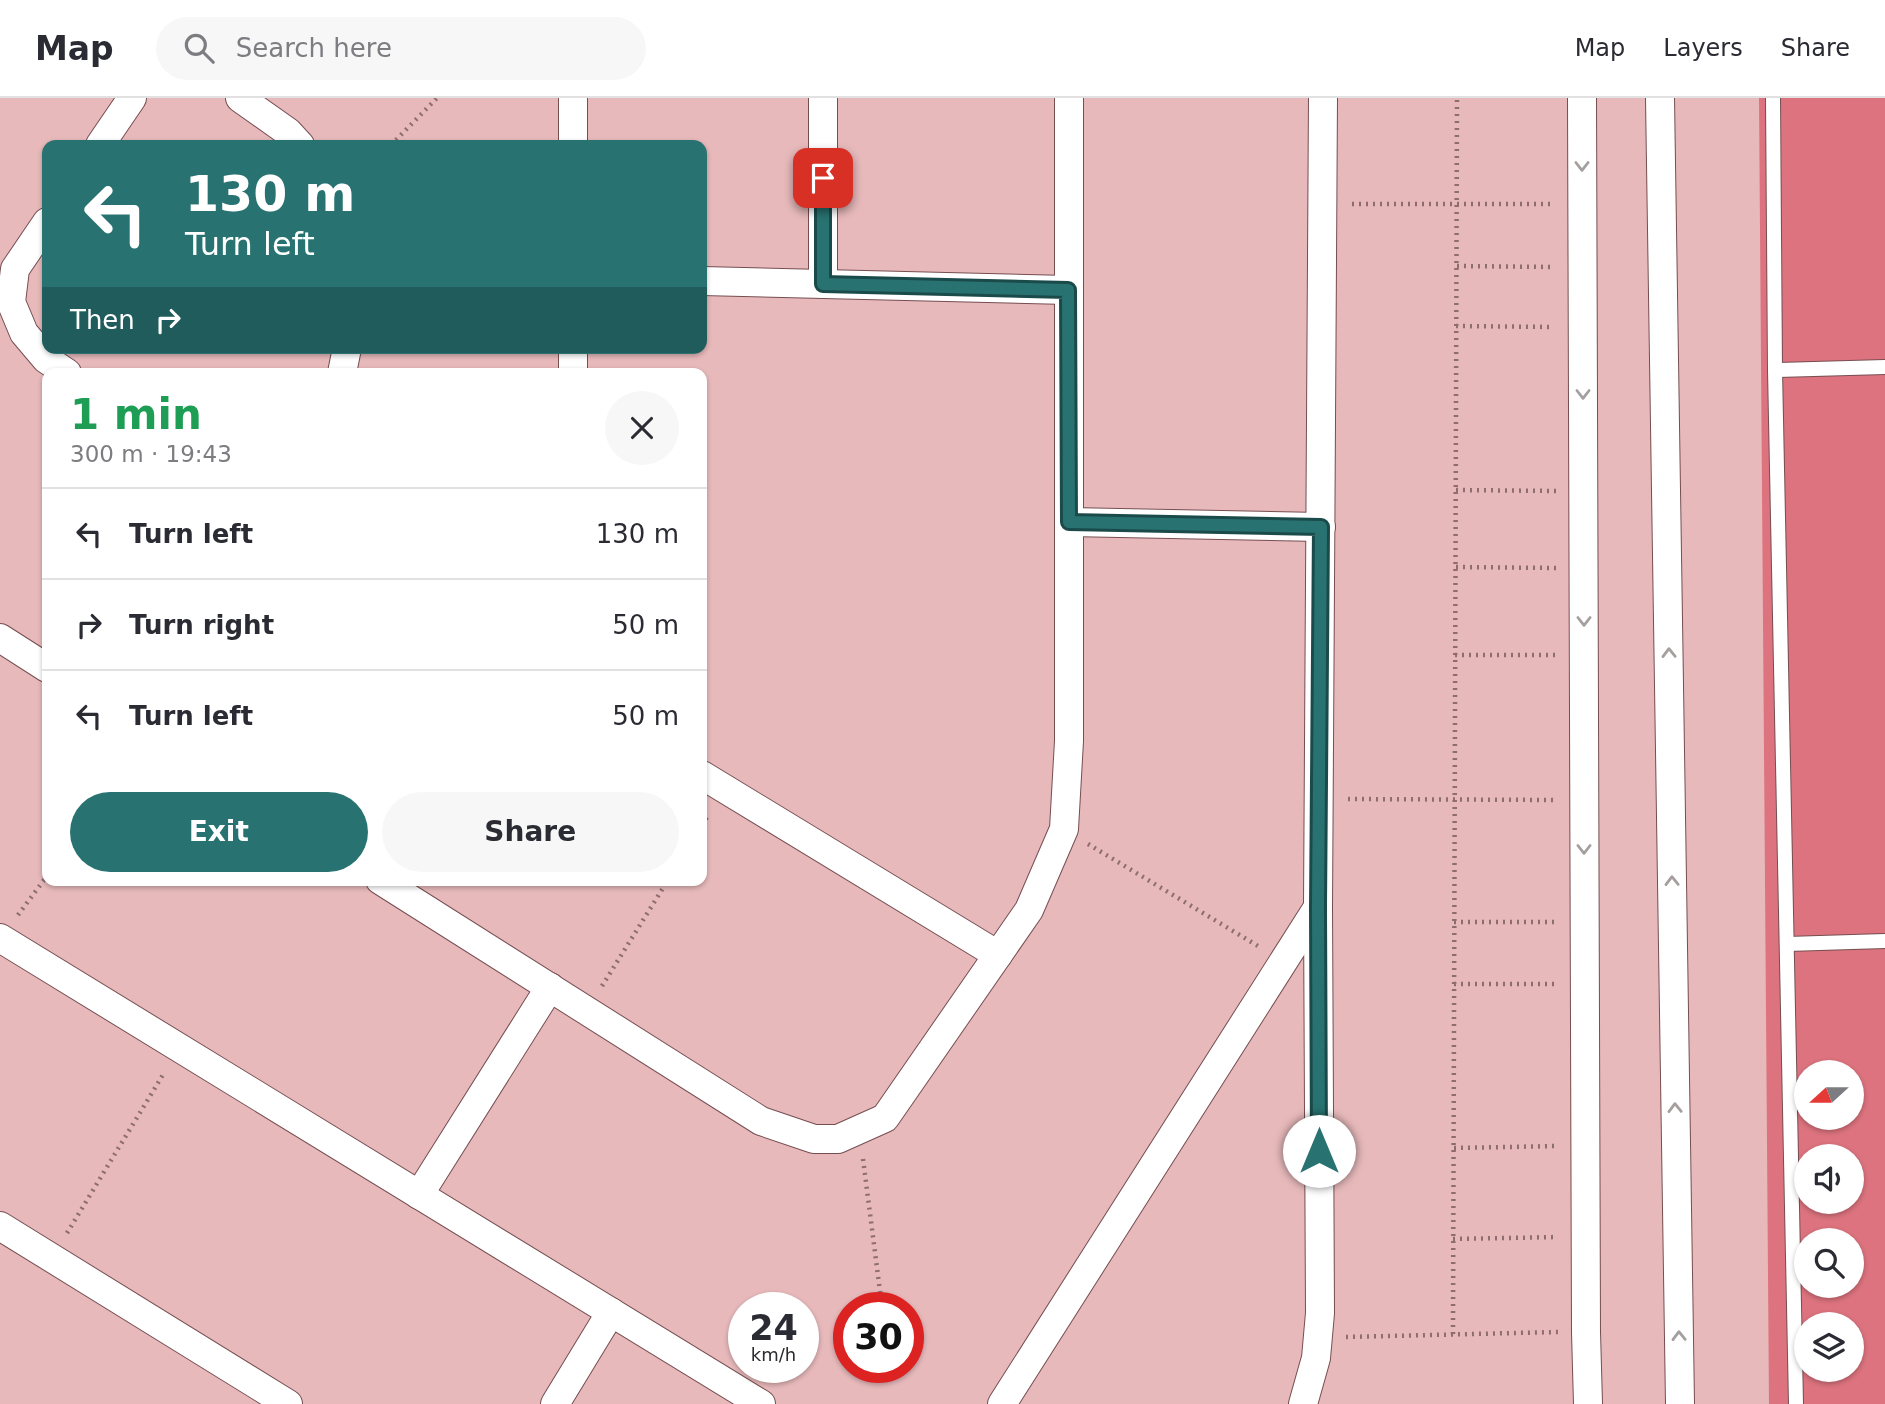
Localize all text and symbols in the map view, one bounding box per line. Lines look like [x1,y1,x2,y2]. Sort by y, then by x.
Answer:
search box [156,17,646,80]
text: Map [35,29,114,68]
icon: search [180,29,218,67]
text: Search here [236,33,392,63]
text: Map [1575,34,1625,62]
text: Layers [1663,34,1743,62]
text: Share [1781,34,1850,62]
pin [793,148,853,208]
icon: arrive [804,159,842,197]
one-way arrow [1574,161,1590,172]
text: 130 m [185,166,355,223]
icon: left [70,168,161,259]
text: Turn left [185,225,315,263]
icon: right [149,301,187,339]
text: Then [70,305,135,335]
one-way arrow [1575,389,1591,399]
text: 1 min [70,390,202,439]
button: close [605,391,679,465]
text: 300 m · 19:43 [70,441,232,467]
icon: left [70,515,108,553]
text: Turn left [129,519,253,549]
text: 130 m [596,519,679,549]
icon: right [70,606,108,644]
text: Turn right [129,610,274,640]
text: 50 m [612,610,679,640]
one-way arrow [1576,616,1592,627]
one-way arrow [1661,648,1676,659]
icon: left [70,697,108,735]
text: Turn left [129,701,253,731]
text: 50 m [612,701,679,731]
button: Exit [70,792,368,872]
button: Share [382,792,679,872]
one-way arrow [1576,844,1592,854]
one-way arrow [1664,875,1680,886]
north arrow [1794,1060,1864,1130]
map controls [1794,1060,1864,1382]
one-way arrow [1667,1103,1683,1113]
position arrow [1282,1114,1356,1188]
button: sound [1794,1144,1864,1214]
button: search [1794,1228,1864,1298]
speed limit sign: 30 [833,1292,924,1383]
text: 24 [749,1308,798,1348]
button: layers [1794,1312,1864,1382]
one-way arrow [1671,1330,1686,1341]
text: km/h [751,1344,796,1365]

